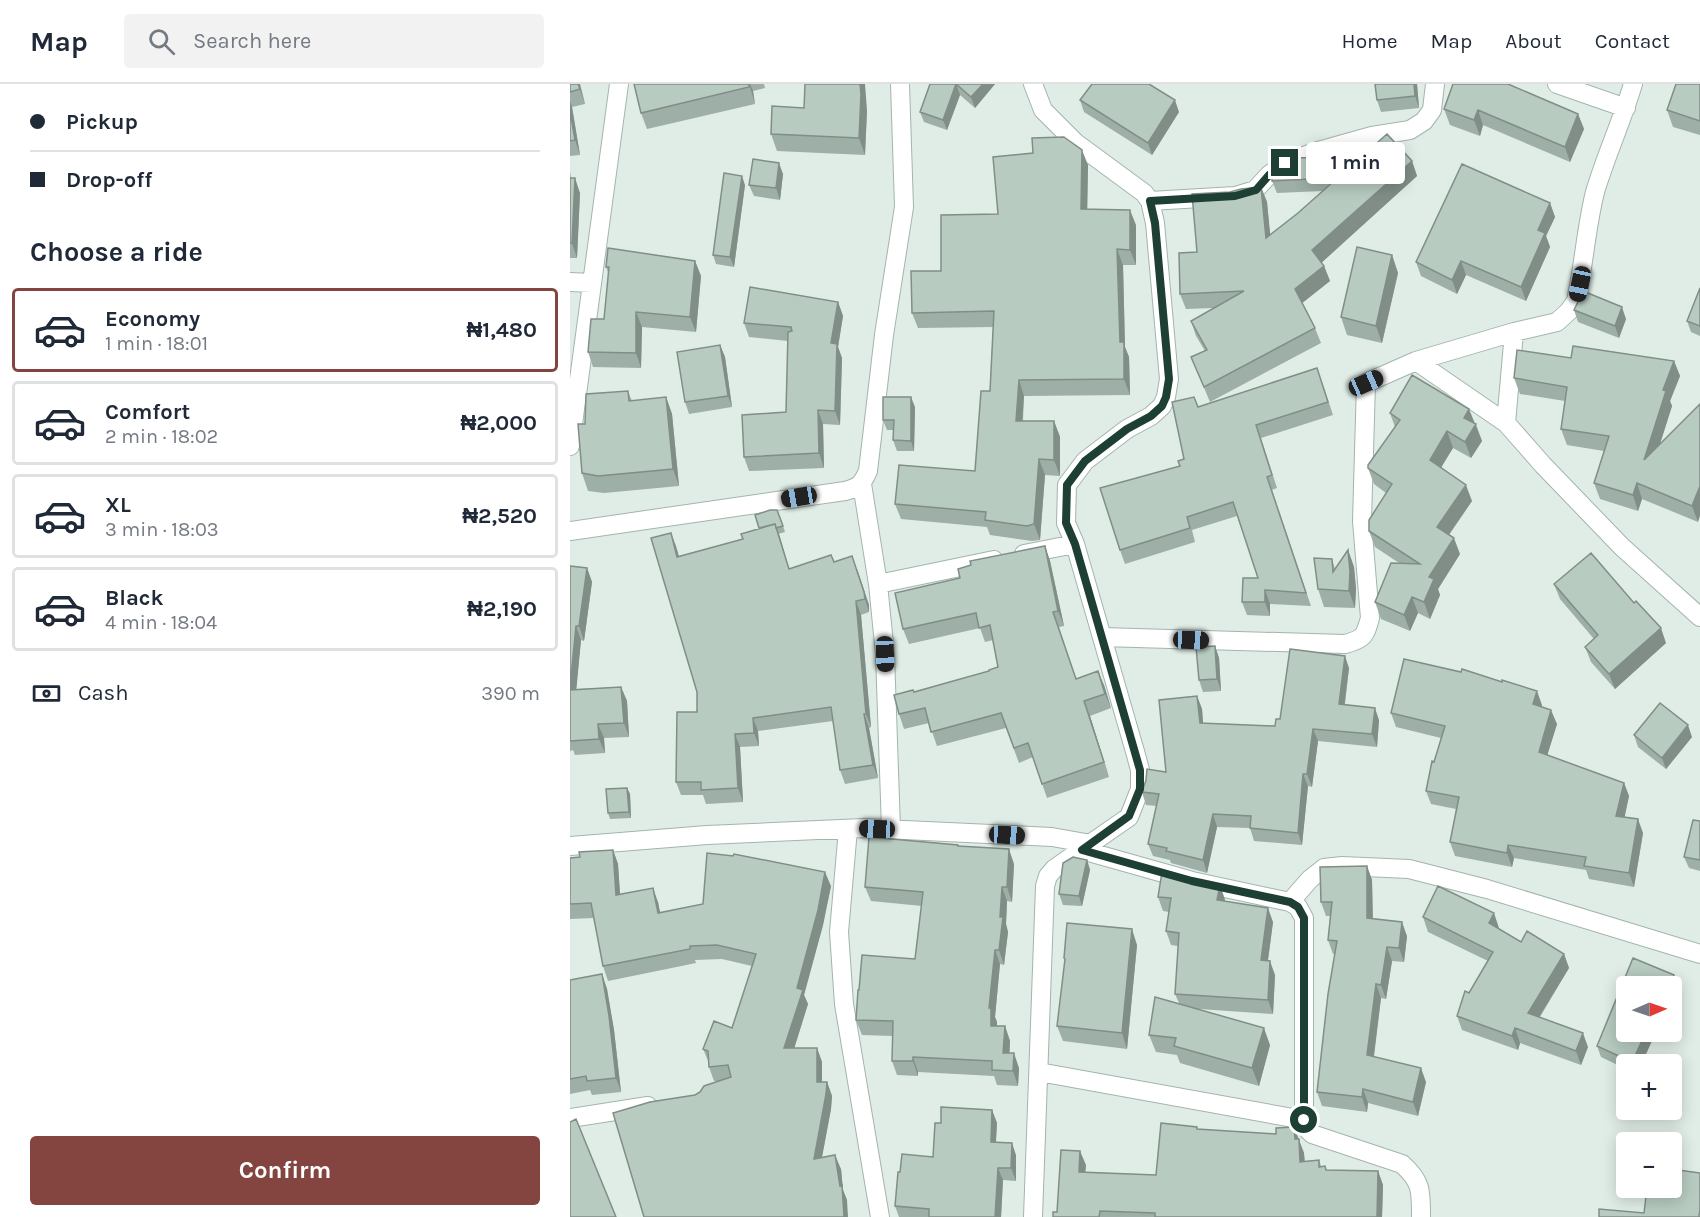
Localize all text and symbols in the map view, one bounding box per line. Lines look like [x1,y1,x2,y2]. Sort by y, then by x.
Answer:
search box [124,14,544,68]
text: Map [30,25,88,58]
icon: search [145,25,178,58]
text: Search here [193,28,311,54]
text: Home [1342,29,1398,53]
text: Map [1431,29,1472,53]
text: About [1505,29,1562,53]
text: Contact [1595,29,1670,53]
text: Pickup [66,109,138,135]
callout: 1 min [1306,142,1405,184]
route end [1271,149,1298,176]
text: 1 min [1330,151,1381,174]
text: Drop-off [66,167,152,193]
text: Choose a ride [30,236,203,268]
car [1567,265,1593,303]
icon: car [33,303,87,357]
text: Economy [105,306,200,332]
text: ₦1,480 [466,317,537,343]
text: 1 min · 18:01 [105,332,208,355]
car [1346,367,1386,399]
icon: car [33,396,87,450]
text: Comfort [105,399,190,425]
text: ₦2,000 [460,410,537,436]
text: 2 min · 18:02 [105,425,218,448]
car [780,485,818,509]
icon: car [33,489,87,543]
text: XL [105,492,131,518]
text: ₦2,520 [462,503,537,529]
text: 3 min · 18:03 [105,518,219,541]
icon: car [33,582,87,636]
text: Black [105,585,164,611]
text: ₦2,190 [467,596,537,622]
text: 4 min · 18:04 [105,611,217,634]
car [1173,630,1209,650]
car [875,636,895,672]
icon: cash [30,677,63,710]
text: Cash [78,680,128,706]
text: 390 m [481,682,540,705]
car [859,819,895,839]
car [989,825,1025,845]
north arrow [1616,976,1682,1042]
map controls [1616,976,1682,1198]
button: + [1616,1054,1682,1120]
route start [1290,1106,1317,1133]
button: − [1616,1132,1682,1198]
button: Confirm [30,1136,540,1205]

